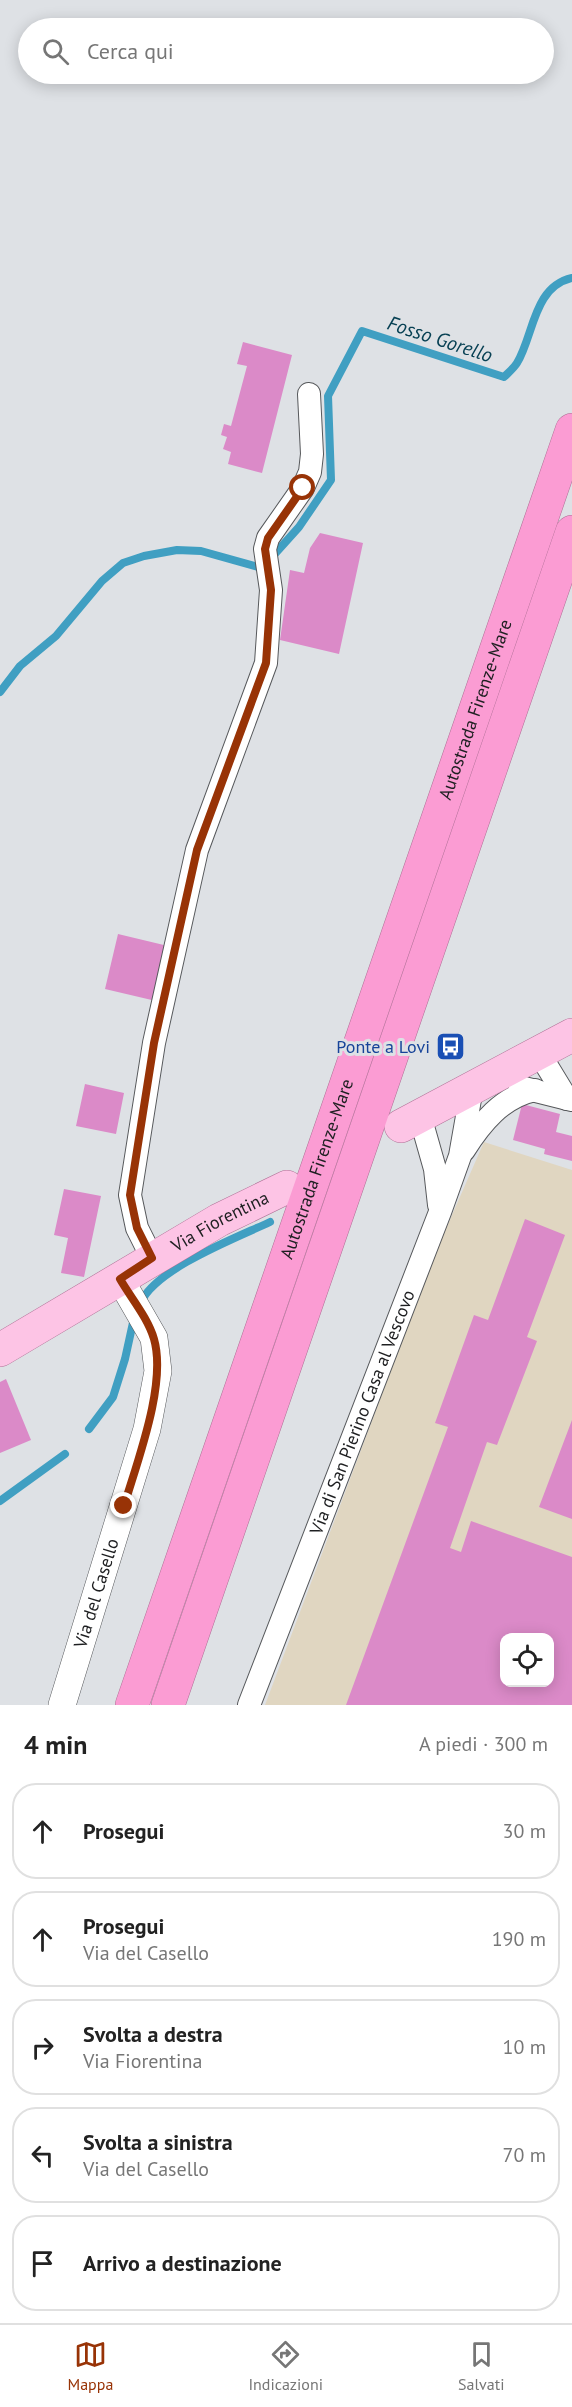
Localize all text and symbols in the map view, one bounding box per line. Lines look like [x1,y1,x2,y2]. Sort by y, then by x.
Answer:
search box [18,18,554,84]
icon: search [39,35,72,68]
text: Cerca qui [87,37,174,65]
water label: Fosso Gorello [384,310,496,368]
route start [289,474,315,500]
street label: Autostrada Firenze-Mare [433,616,517,803]
bus stop icon: Ponte a Lovi [435,1031,467,1063]
place label: Ponte a Lovi [336,1035,430,1058]
street label: Autostrada Firenze-Mare [275,1076,358,1262]
street label: Via Fiorentina [166,1186,272,1257]
street label: Via di San Pierino Casa al Vescovo [304,1286,420,1539]
route end [110,1492,136,1518]
street label: Via del Casello [68,1535,124,1652]
map controls [500,1633,554,1687]
button: locate [500,1633,554,1687]
text: 4 min [24,1728,87,1761]
text: A piedi · 300 m [419,1731,548,1757]
icon: ahead [26,1815,59,1848]
text: Prosegui [83,1817,164,1845]
text: 30 m [503,1818,546,1844]
text: Prosegui [83,1912,164,1940]
icon: ahead [26,1923,59,1956]
text: 190 m [492,1926,546,1952]
text: Via del Casello [83,1940,209,1966]
text: Svolta a destra [83,2020,223,2048]
icon: right [26,2031,59,2064]
text: 10 m [503,2034,546,2060]
text: Via Fiorentina [83,2048,202,2074]
text: Svolta a sinistra [83,2128,233,2156]
icon: left [26,2139,59,2172]
text: 70 m [503,2142,546,2168]
text: Via del Casello [83,2156,209,2182]
icon: arrive [26,2247,59,2280]
text: Arrivo a destinazione [83,2249,282,2277]
tab: Mappa [68,2338,113,2394]
tab: Indicazioni [248,2338,323,2394]
tab: Salvati [458,2338,504,2394]

